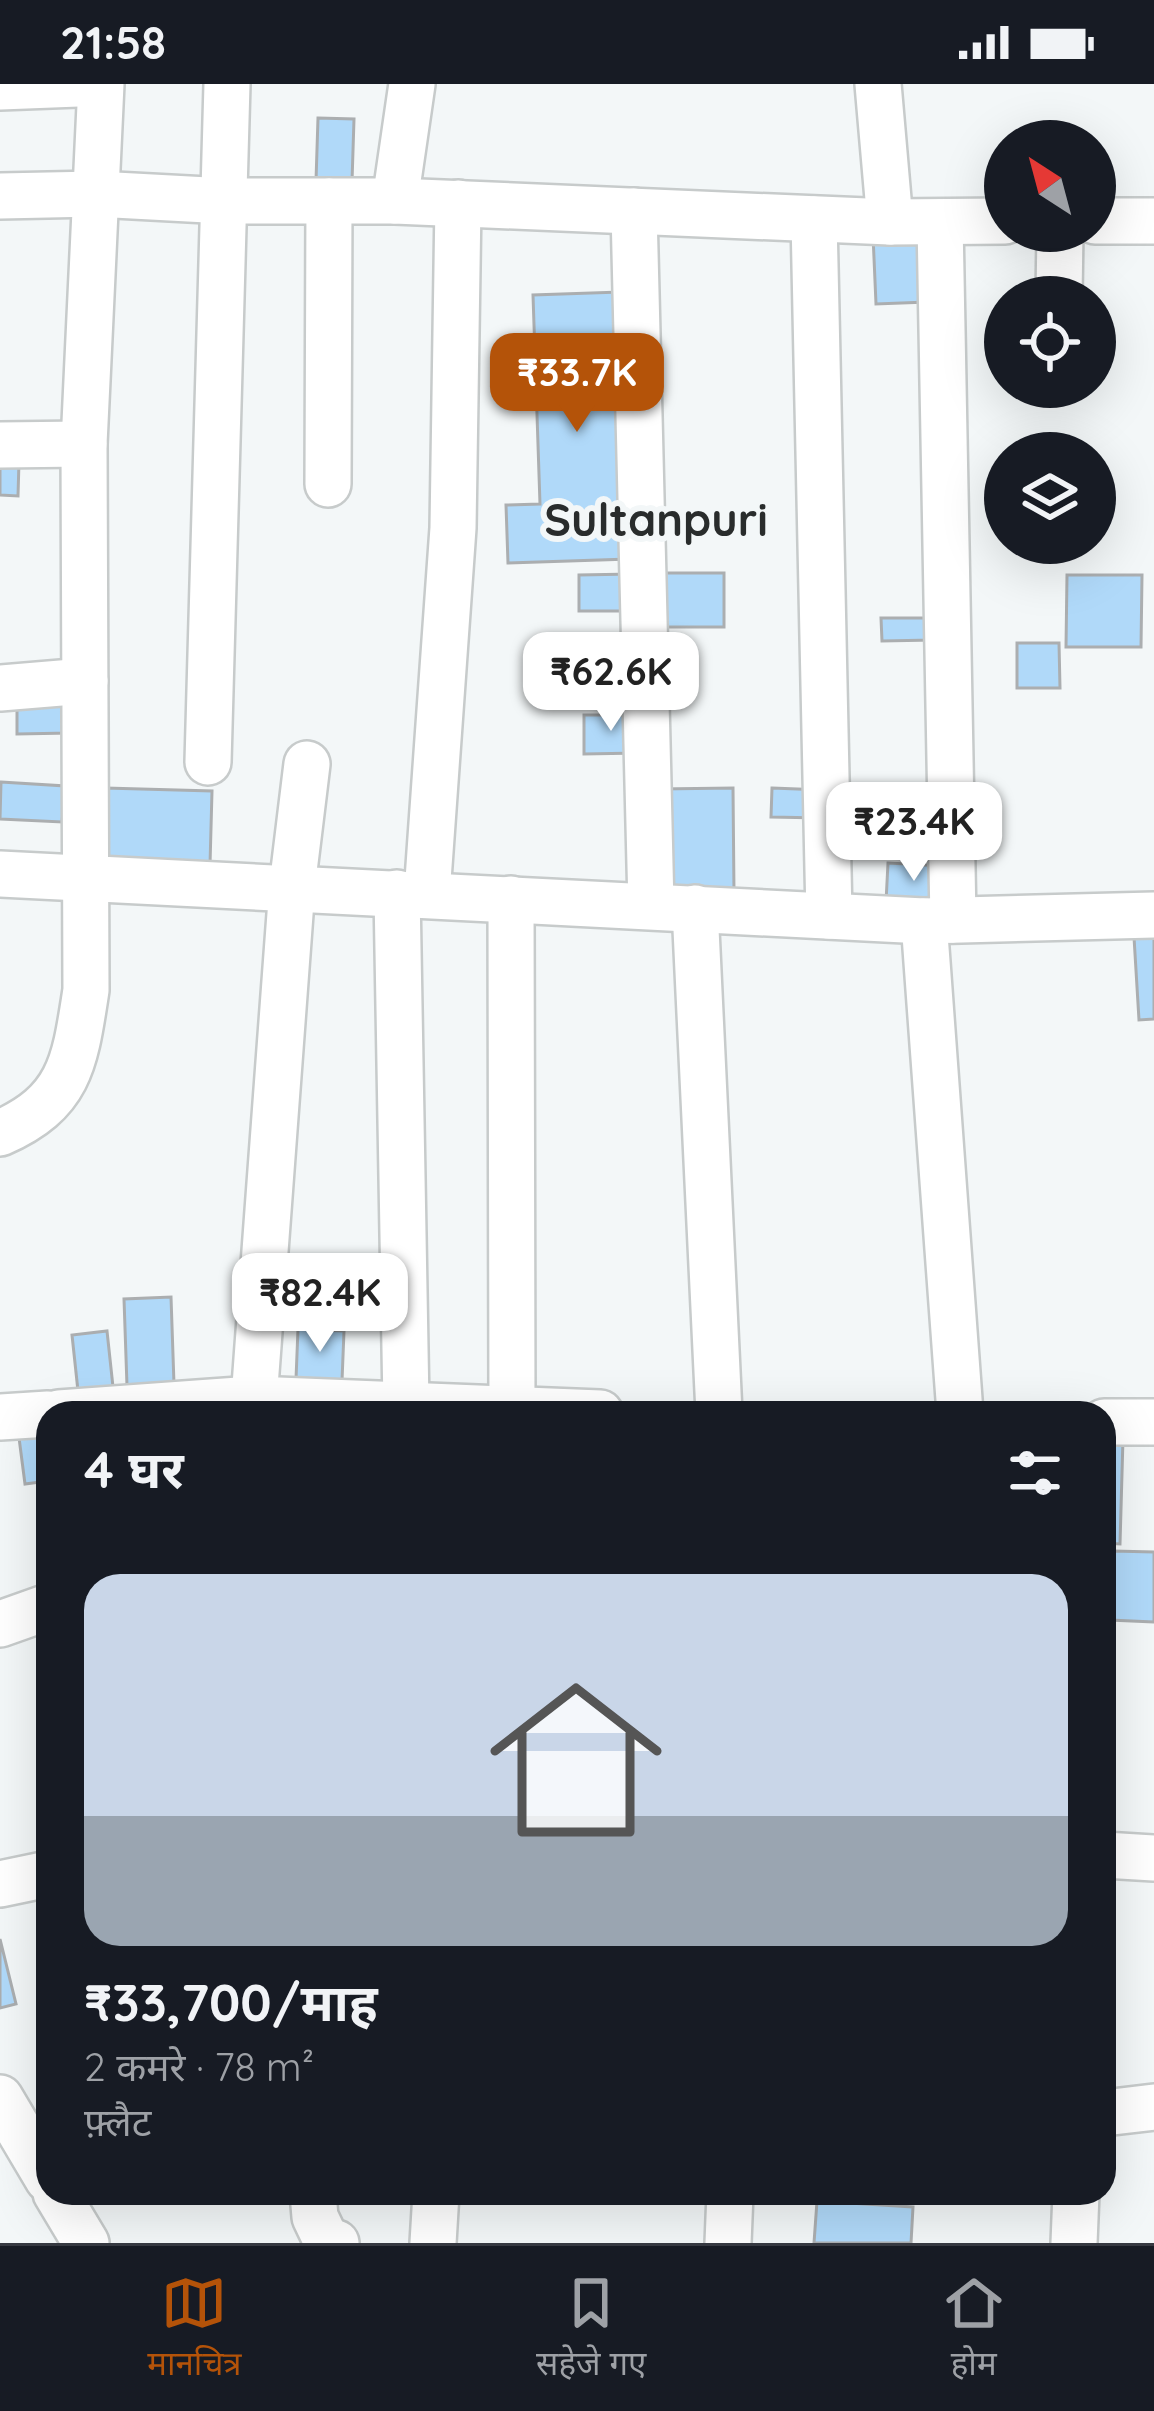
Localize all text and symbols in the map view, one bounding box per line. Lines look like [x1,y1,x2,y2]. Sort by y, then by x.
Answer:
text: 21:58 [60,14,166,70]
north arrow [984,120,1116,252]
map controls [984,120,1116,564]
button: locate [984,276,1116,408]
pin: ₹33.7K [479,333,675,435]
text: ₹33.7K [517,347,637,396]
button: layers [984,432,1116,564]
district label: Sultanpuri [544,491,768,547]
pin: ₹62.6K [513,632,709,734]
text: ₹62.6K [550,646,672,695]
pin: ₹23.4K [816,782,1012,884]
text: ₹23.4K [853,796,975,845]
pin: ₹82.4K [222,1253,418,1355]
text: ₹82.4K [259,1267,381,1316]
text: 4 घर [84,1437,184,1501]
icon: filters [1002,1440,1068,1506]
icon: home [468,1652,684,1868]
text: ₹33,700/माह [84,1970,378,2034]
text: 2 कमरे · 78 m² [84,2042,314,2091]
text: फ़्लैट [84,2097,151,2146]
tab: मानचित्र [147,2270,242,2388]
tab: सहेजे गए [536,2270,646,2388]
tab: होम [941,2270,1007,2388]

